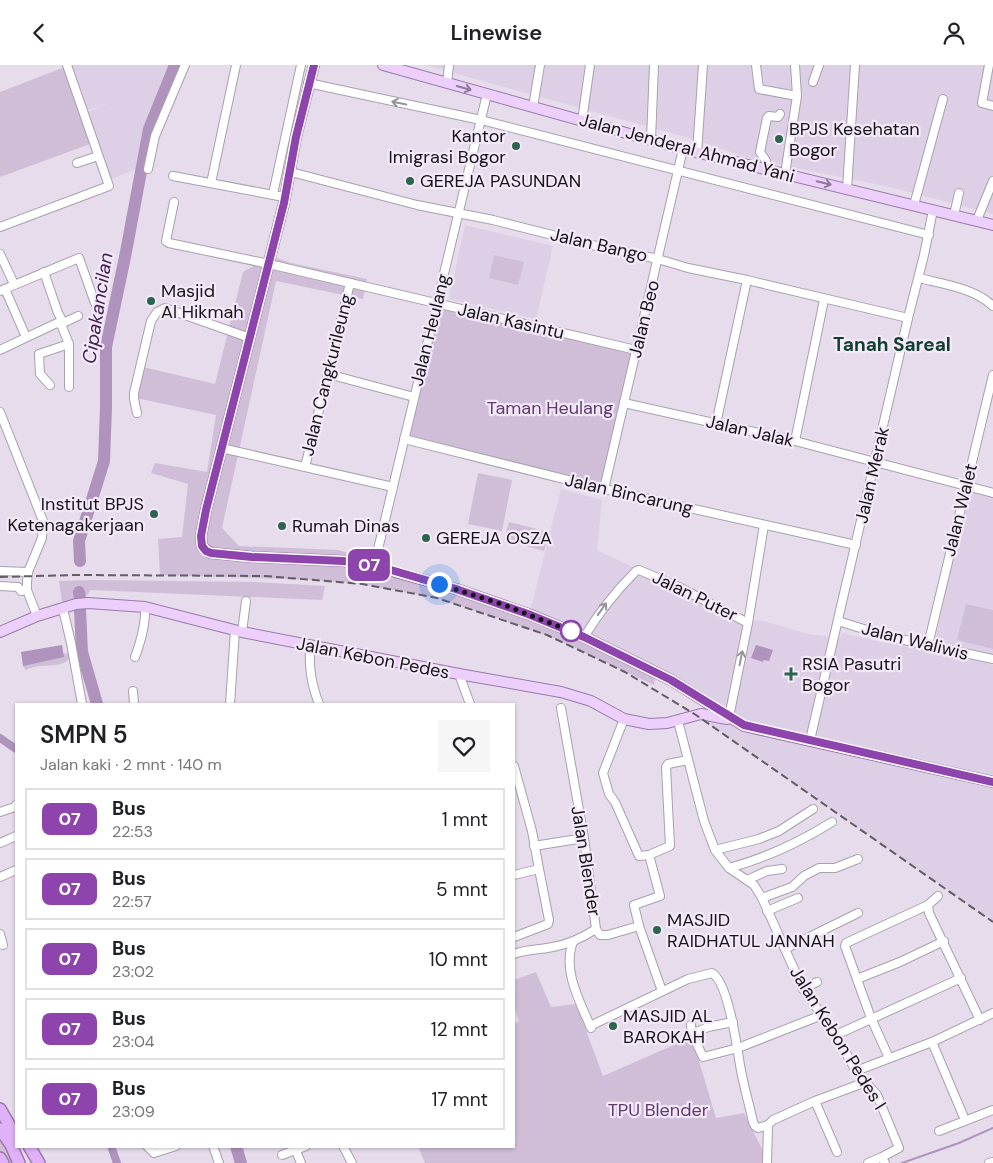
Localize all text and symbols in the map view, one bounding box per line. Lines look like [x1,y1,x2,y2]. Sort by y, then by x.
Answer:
text: Linewise [451,18,542,47]
icon: back [25,19,53,47]
icon: person [940,19,968,47]
one-way arrow [456,83,472,93]
one-way arrow [391,97,407,107]
street label: Jalan Jenderal Ahmad Yani [577,108,797,188]
place label: BPJS Kesehatan Bogor [789,117,920,162]
place label: Kantor Imigrasi Bogor [389,124,506,169]
marker: BPJS Kesehatan Bogor [773,133,785,145]
marker: Kantor Imigrasi Bogor [510,140,522,152]
place label: GEREJA PASUNDAN [420,169,581,193]
marker: GEREJA PASUNDAN [404,175,416,187]
one-way arrow [815,179,831,189]
street label: Jalan Bango [548,222,650,268]
water label: Cipakancilan [76,251,119,366]
street label: Jalan Heulang [404,271,456,389]
street label: Jalan Beo [623,278,665,360]
place label: Masjid Al Hikmah [161,279,244,324]
street label: Jalan Cangkurileung [295,292,359,458]
marker: Masjid Al Hikmah [145,295,157,307]
street label: Jalan Kasintu [455,297,567,345]
district label: Tanah Sareal [833,332,951,357]
park label: Taman Heulang [487,396,613,420]
street label: Jalan Jalak [704,409,796,453]
street label: Jalan Merak [849,424,895,526]
street label: Jalan Walet [937,461,983,559]
street label: Jalan Bincarung [563,468,695,520]
place label: Institut BPJS Ketenagakerjaan [8,492,144,537]
marker: Institut BPJS Ketenagakerjaan [148,508,160,520]
place label: Rumah Dinas [292,514,400,538]
marker: Rumah Dinas [276,520,288,532]
place label: GEREJA OSZA [436,526,552,550]
marker: GEREJA OSZA [420,532,432,544]
line badge: 07 [346,549,392,581]
text: 07 [358,553,380,577]
street label: Jalan Puter [648,565,742,627]
your location [427,572,452,597]
one-way arrow [597,602,607,616]
street label: Jalan Waliwis [859,616,971,666]
unlabelled marker [560,620,582,642]
street label: Jalan Kebon Pedes [294,631,452,685]
one-way arrow [737,650,746,666]
place label: RSIA Pasutri Bogor [802,652,901,697]
marker: RSIA Pasutri Bogor [784,667,798,681]
text: SMPN 5 [40,719,128,750]
button: heart [438,720,490,772]
text: Jalan kaki · 2 mnt · 140 m [40,754,222,775]
text: Bus [112,796,146,821]
street label: Jalan Blender [565,804,607,918]
text: 07 [58,807,81,831]
text: 1 mnt [442,807,488,832]
text: 22:53 [112,821,153,842]
text: Bus [112,866,146,891]
text: 07 [58,877,81,901]
text: 5 mnt [436,877,488,902]
text: 22:57 [112,891,152,912]
place label: MASJID RAIDHATUL JANNAH [667,908,835,953]
marker: MASJID RAIDHATUL JANNAH [651,924,663,936]
text: Bus [112,936,146,961]
text: 07 [58,947,81,971]
text: 10 mnt [429,947,488,972]
text: 23:02 [112,961,154,982]
street label: Jalan Kebon Pedes I [784,962,892,1114]
place label: MASJID AL BAROKAH [623,1004,712,1049]
text: Bus [112,1006,146,1031]
text: 07 [58,1017,81,1041]
text: 12 mnt [431,1017,488,1042]
marker: MASJID AL BAROKAH [607,1020,619,1032]
text: 23:04 [112,1031,155,1052]
text: Bus [112,1076,146,1101]
text: 07 [58,1087,81,1111]
text: 17 mnt [432,1087,488,1112]
park label: TPU Blender [608,1098,709,1122]
text: 23:09 [112,1101,155,1122]

